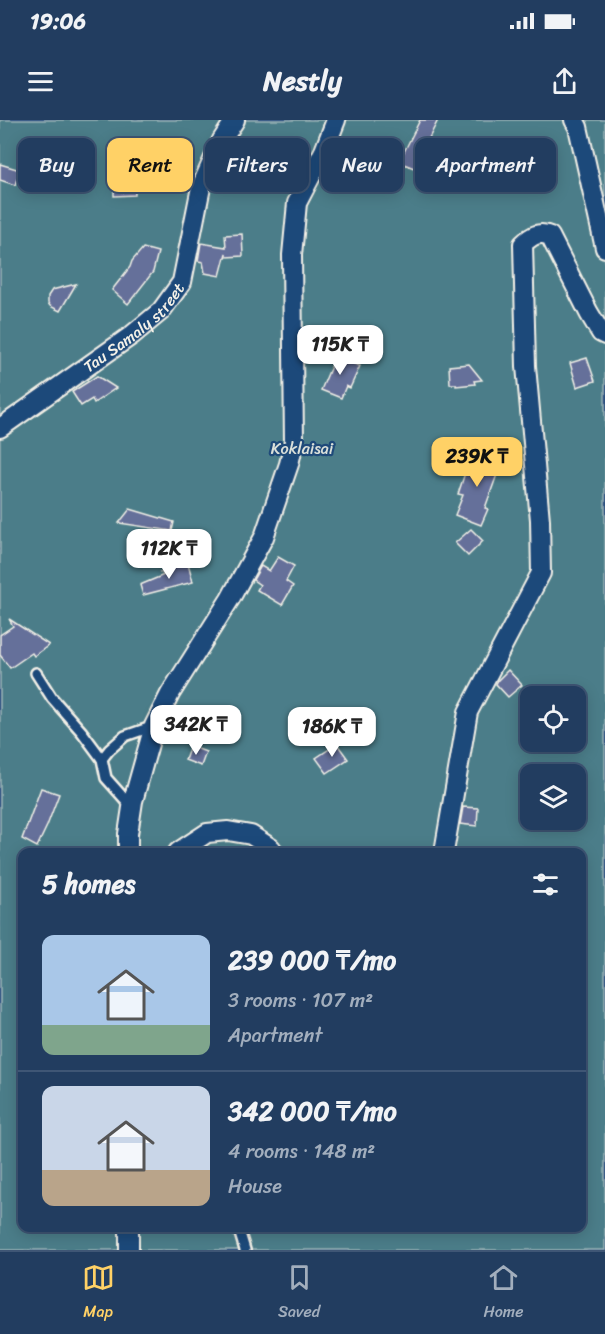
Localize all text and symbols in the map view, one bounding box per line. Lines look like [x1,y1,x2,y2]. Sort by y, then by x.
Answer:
text: 19:06 [30,2,86,41]
text: Nestly [263,57,342,105]
icon: menu [24,65,57,98]
icon: share [548,65,581,98]
chip: Buy [18,138,95,192]
chip: Rent [107,138,193,192]
chip: Filters [205,138,309,192]
chip: New [321,138,403,192]
chip: Apartment [415,138,556,192]
street label: Tau Samaly street [77,276,192,380]
pin: 115K ₸ [291,325,389,376]
text: 115K ₸ [311,327,369,362]
park label: Koklaisai [271,434,334,463]
pin: 239K ₸ [428,437,526,488]
text: 239K ₸ [445,439,509,474]
pin: 112K ₸ [120,529,218,580]
text: 112K ₸ [141,531,197,566]
map controls [520,686,586,830]
button: locate [520,686,586,752]
pin: 342K ₸ [147,705,245,756]
text: 342K ₸ [164,707,228,742]
pin: 186K ₸ [283,707,381,758]
text: 186K ₸ [302,709,362,744]
button: layers [520,764,586,830]
text: 5 homes [42,861,135,907]
icon: filters [529,868,562,901]
text: 239 000 ₸/mo [228,937,396,983]
icon: home [90,959,162,1031]
text: 3 rooms · 107 m² [228,983,373,1018]
text: Apartment [228,1018,322,1053]
text: 342 000 ₸/mo [228,1088,397,1134]
icon: home [90,1110,162,1182]
text: 4 rooms · 148 m² [228,1134,375,1169]
text: House [228,1169,282,1204]
tab: Map [82,1261,115,1326]
tab: Saved [278,1261,320,1326]
tab: Home [483,1261,523,1326]

